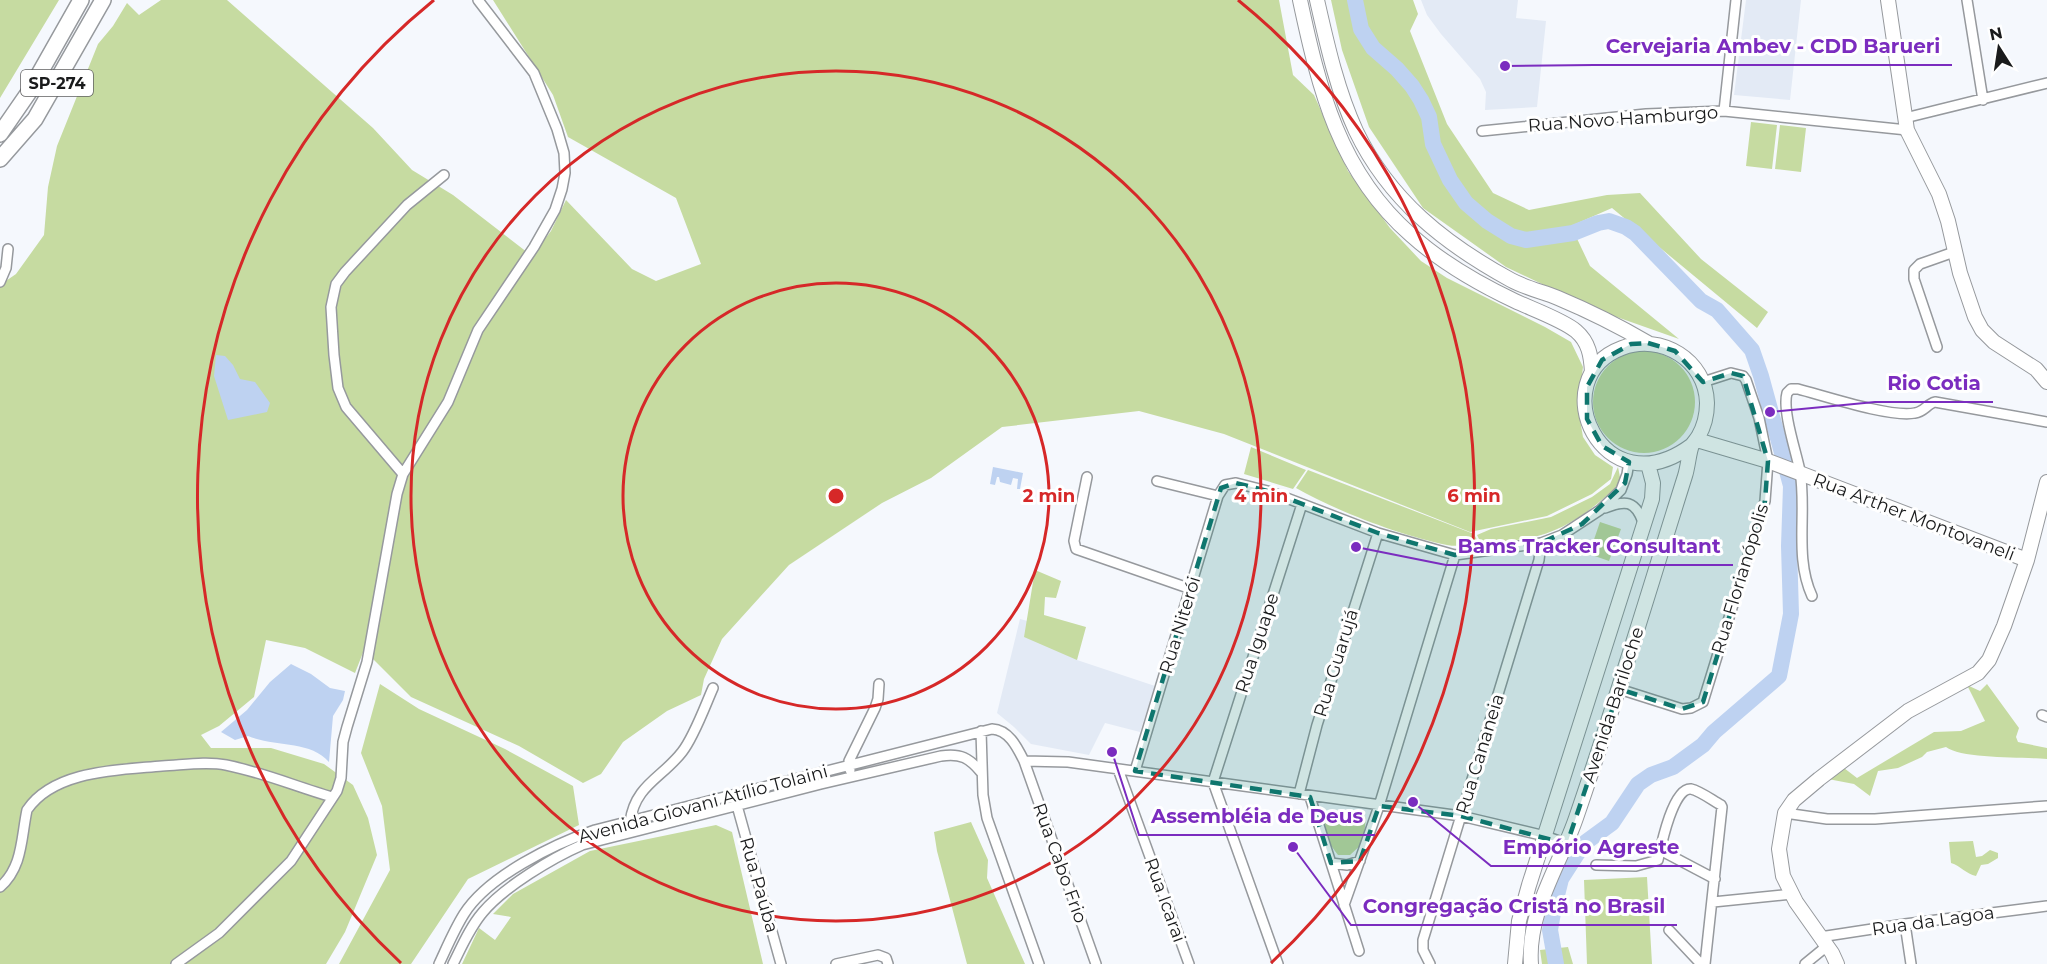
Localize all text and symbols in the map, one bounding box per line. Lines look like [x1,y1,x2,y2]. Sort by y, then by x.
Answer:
north arrow [1969,18,2029,78]
text: N [1988,23,2004,44]
callout: Cervejaria Ambev - CDD Barueri [1594,27,1952,65]
text: Cervejaria Ambev - CDD Barueri [1606,34,1940,58]
road number: SP-274 [21,70,93,96]
street label: Rua Novo Hamburgo [1527,101,1719,137]
callout: Rio Cotia [1875,364,1993,402]
text: Rio Cotia [1887,371,1981,395]
street label: Rua Arther Montovaneli [1810,468,2018,566]
text: 2 min [1023,485,1075,507]
text: 4 min [1234,485,1288,507]
text: 6 min [1447,485,1501,507]
centre of rings [826,486,846,506]
street label: Rua Florianópolis [1707,501,1773,657]
callout: Bams Tracker Consultant [1446,527,1733,565]
text: Bams Tracker Consultant [1457,534,1721,558]
street label: Rua Niterói [1155,574,1205,676]
street label: Rua Iguape [1230,590,1284,696]
street label: Rua Guarujá [1309,606,1363,720]
street label: Avenida Bariloche [1577,624,1649,786]
street label: Rua Cananeia [1451,691,1509,817]
street label: Avenida Giovani Atílio Tolaini [576,760,830,848]
callout: Assembléia de Deus [1139,797,1375,835]
street label: Rua Cabo Frio [1028,800,1092,926]
text: Assembléia de Deus [1150,804,1363,828]
callout: Empório Agreste [1491,828,1692,866]
street label: Rua Paúba [735,835,783,935]
text: Empório Agreste [1503,835,1679,859]
street label: Rua Icarai [1140,855,1190,945]
callout: Congregação Cristã no Brasil [1351,887,1677,925]
text: Congregação Cristã no Brasil [1363,894,1665,918]
street label: Rua da Lagoa [1870,902,1996,940]

